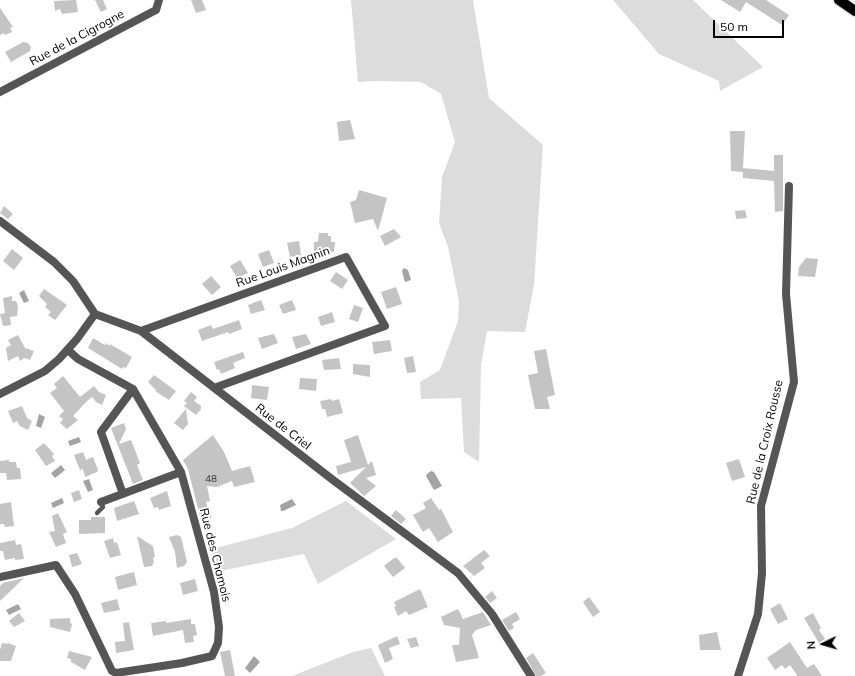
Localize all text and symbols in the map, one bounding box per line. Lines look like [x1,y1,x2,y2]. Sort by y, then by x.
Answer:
street label: Rue de la Cigrogne [27,7,127,69]
scale bar [715,12,786,38]
text: 50 m [720,19,748,34]
street label: Rue Louis Magnin [234,243,332,291]
street label: Rue de la Croix Rousse [744,378,786,506]
street label: Rue de Criel [252,401,314,453]
house number: 48 [205,473,217,485]
street label: Rue des Chamois [196,507,234,603]
north arrow [803,624,843,664]
text: N [804,640,818,650]

